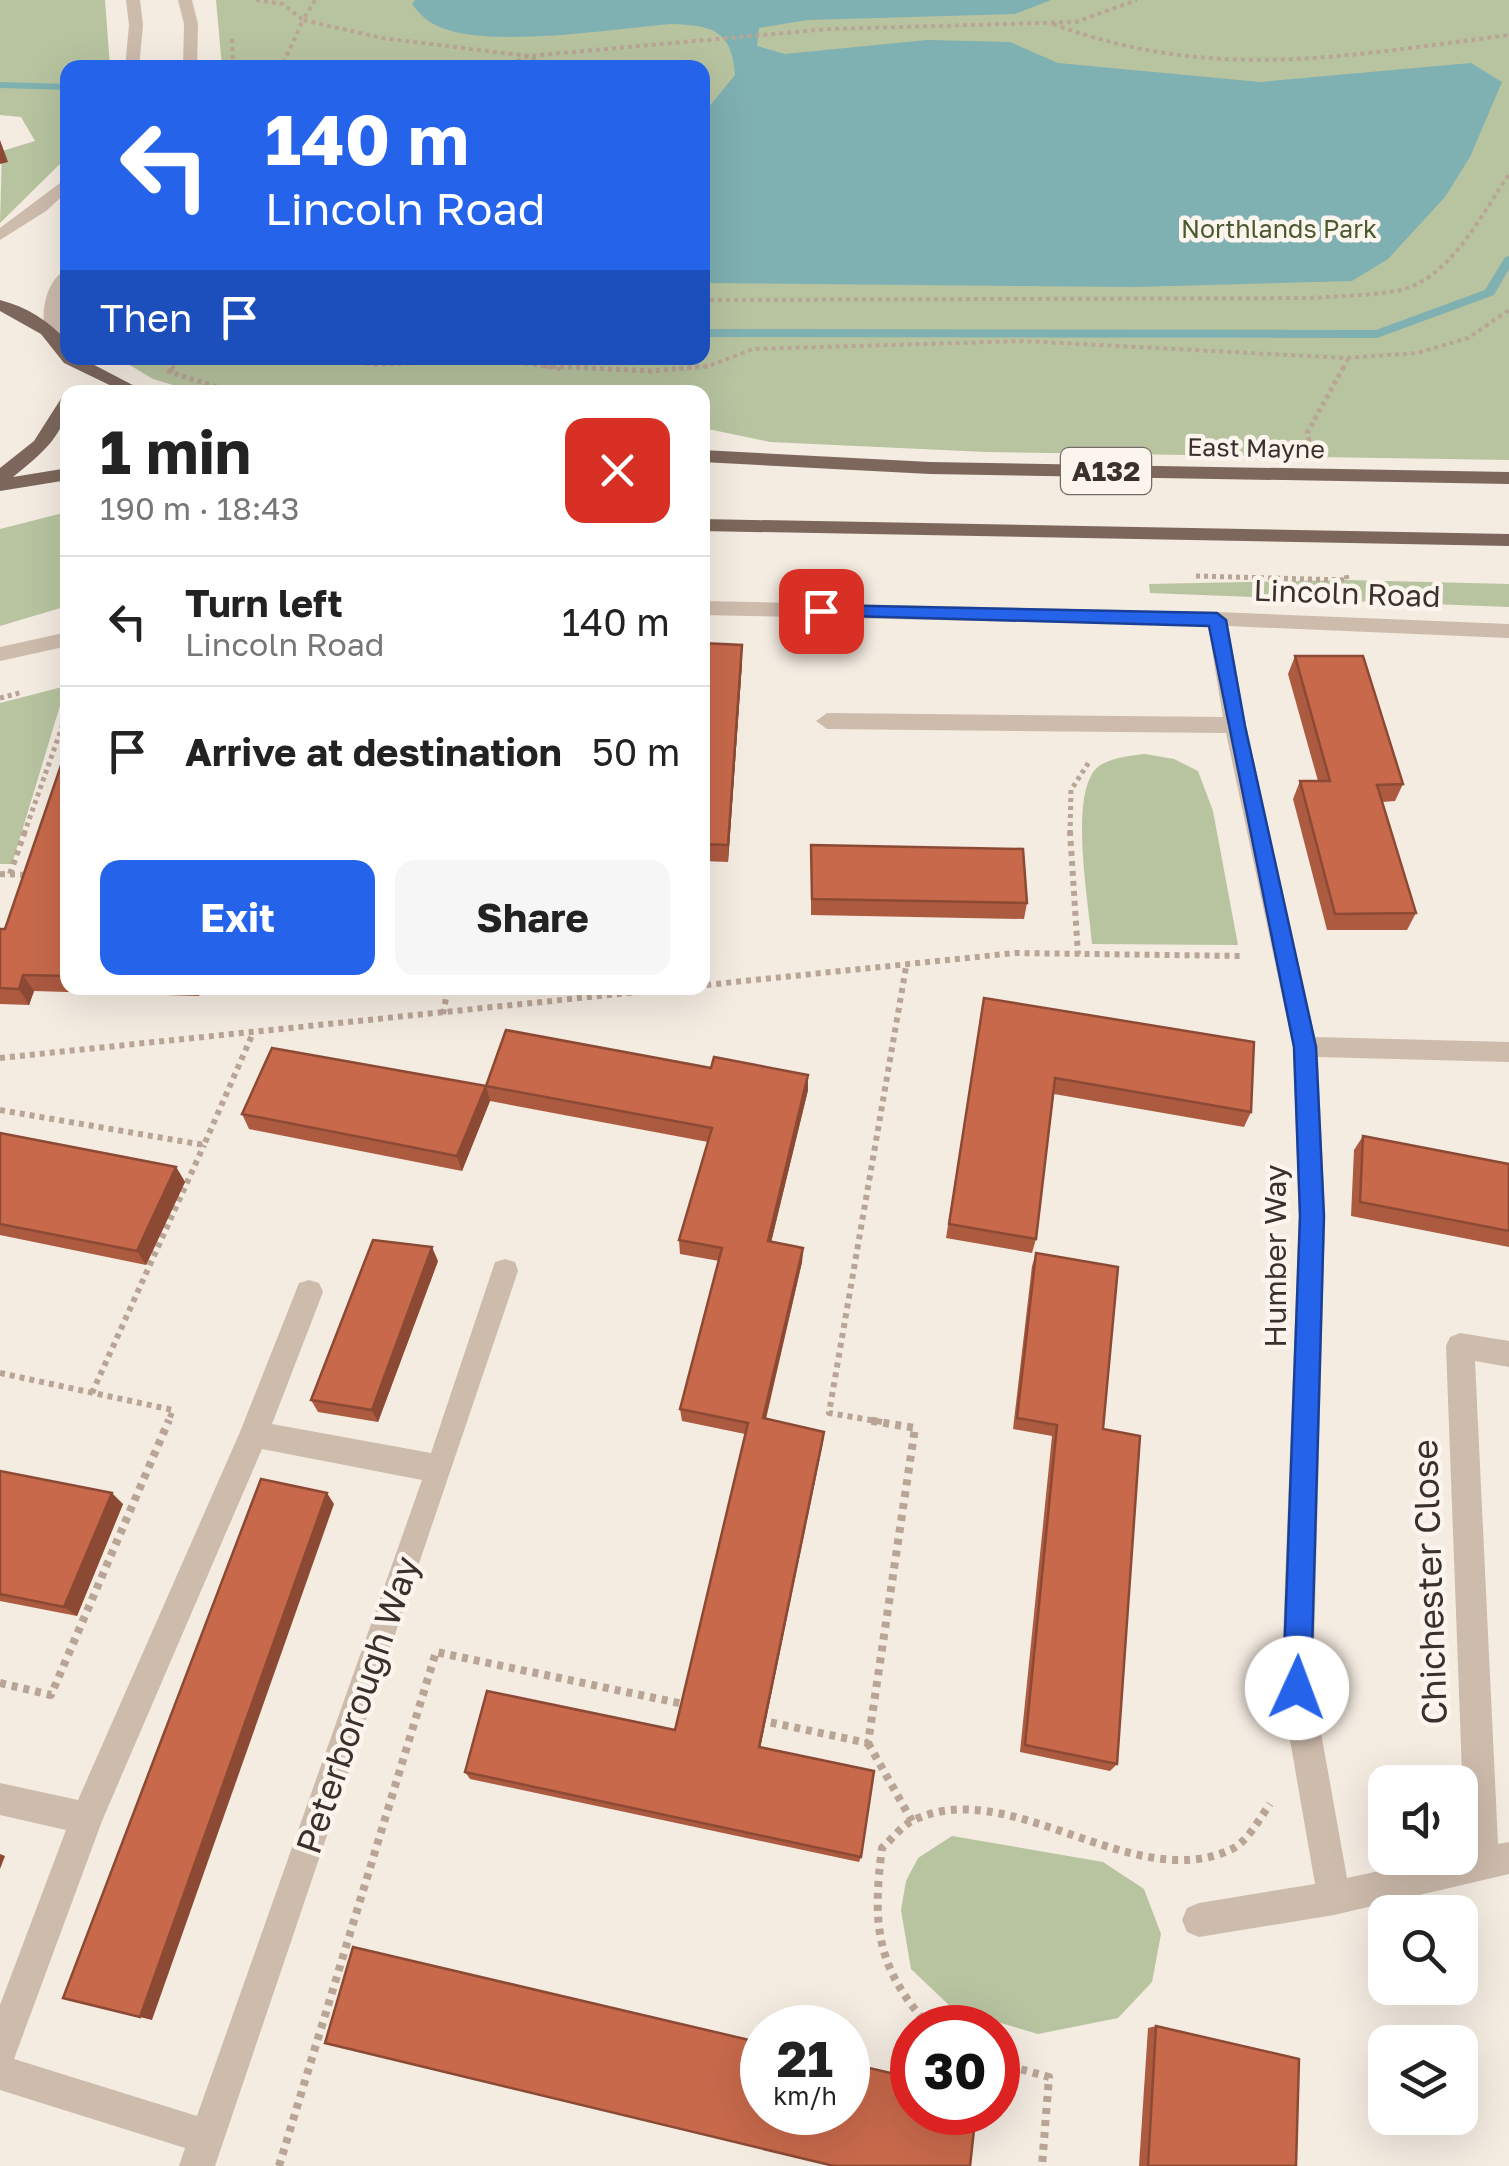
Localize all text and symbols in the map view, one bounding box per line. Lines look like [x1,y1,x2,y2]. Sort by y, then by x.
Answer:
text: 140 m [265,96,469,180]
icon: left [100,100,230,230]
text: Lincoln Road [265,181,546,235]
park label: Northlands Park [1181,213,1377,244]
icon: arrive [212,290,267,345]
text: Then [100,295,192,340]
text: 1 min [100,415,251,487]
button: close [565,418,670,523]
street label: East Mayne [1187,431,1325,464]
road number: A132 [1061,448,1151,494]
text: 190 m · 18:43 [100,489,300,527]
pin [779,569,864,654]
street label: Lincoln Road [1253,572,1441,614]
text: Turn left [185,580,343,625]
icon: arrive [794,584,849,639]
icon: left [100,594,155,649]
text: 140 m [562,599,670,644]
text: Lincoln Road [185,625,384,663]
icon: arrive [100,724,155,779]
text: Arrive at destination [185,729,562,774]
text: 50 m [592,729,680,774]
button: Exit [100,860,375,975]
button: Share [395,860,670,975]
street label: Humber Way [1257,1164,1293,1348]
street label: Chichester Close [1403,1439,1455,1725]
street label: Peterborough Way [286,1551,428,1859]
position arrow [1245,1636,1349,1740]
map controls [1368,1765,1478,2135]
button: sound [1368,1765,1478,1875]
button: search [1368,1895,1478,2005]
speed limit sign: 30 [890,2005,1020,2135]
button: layers [1368,2025,1478,2135]
text: 21 [777,2028,833,2088]
text: km/h [773,2080,837,2111]

